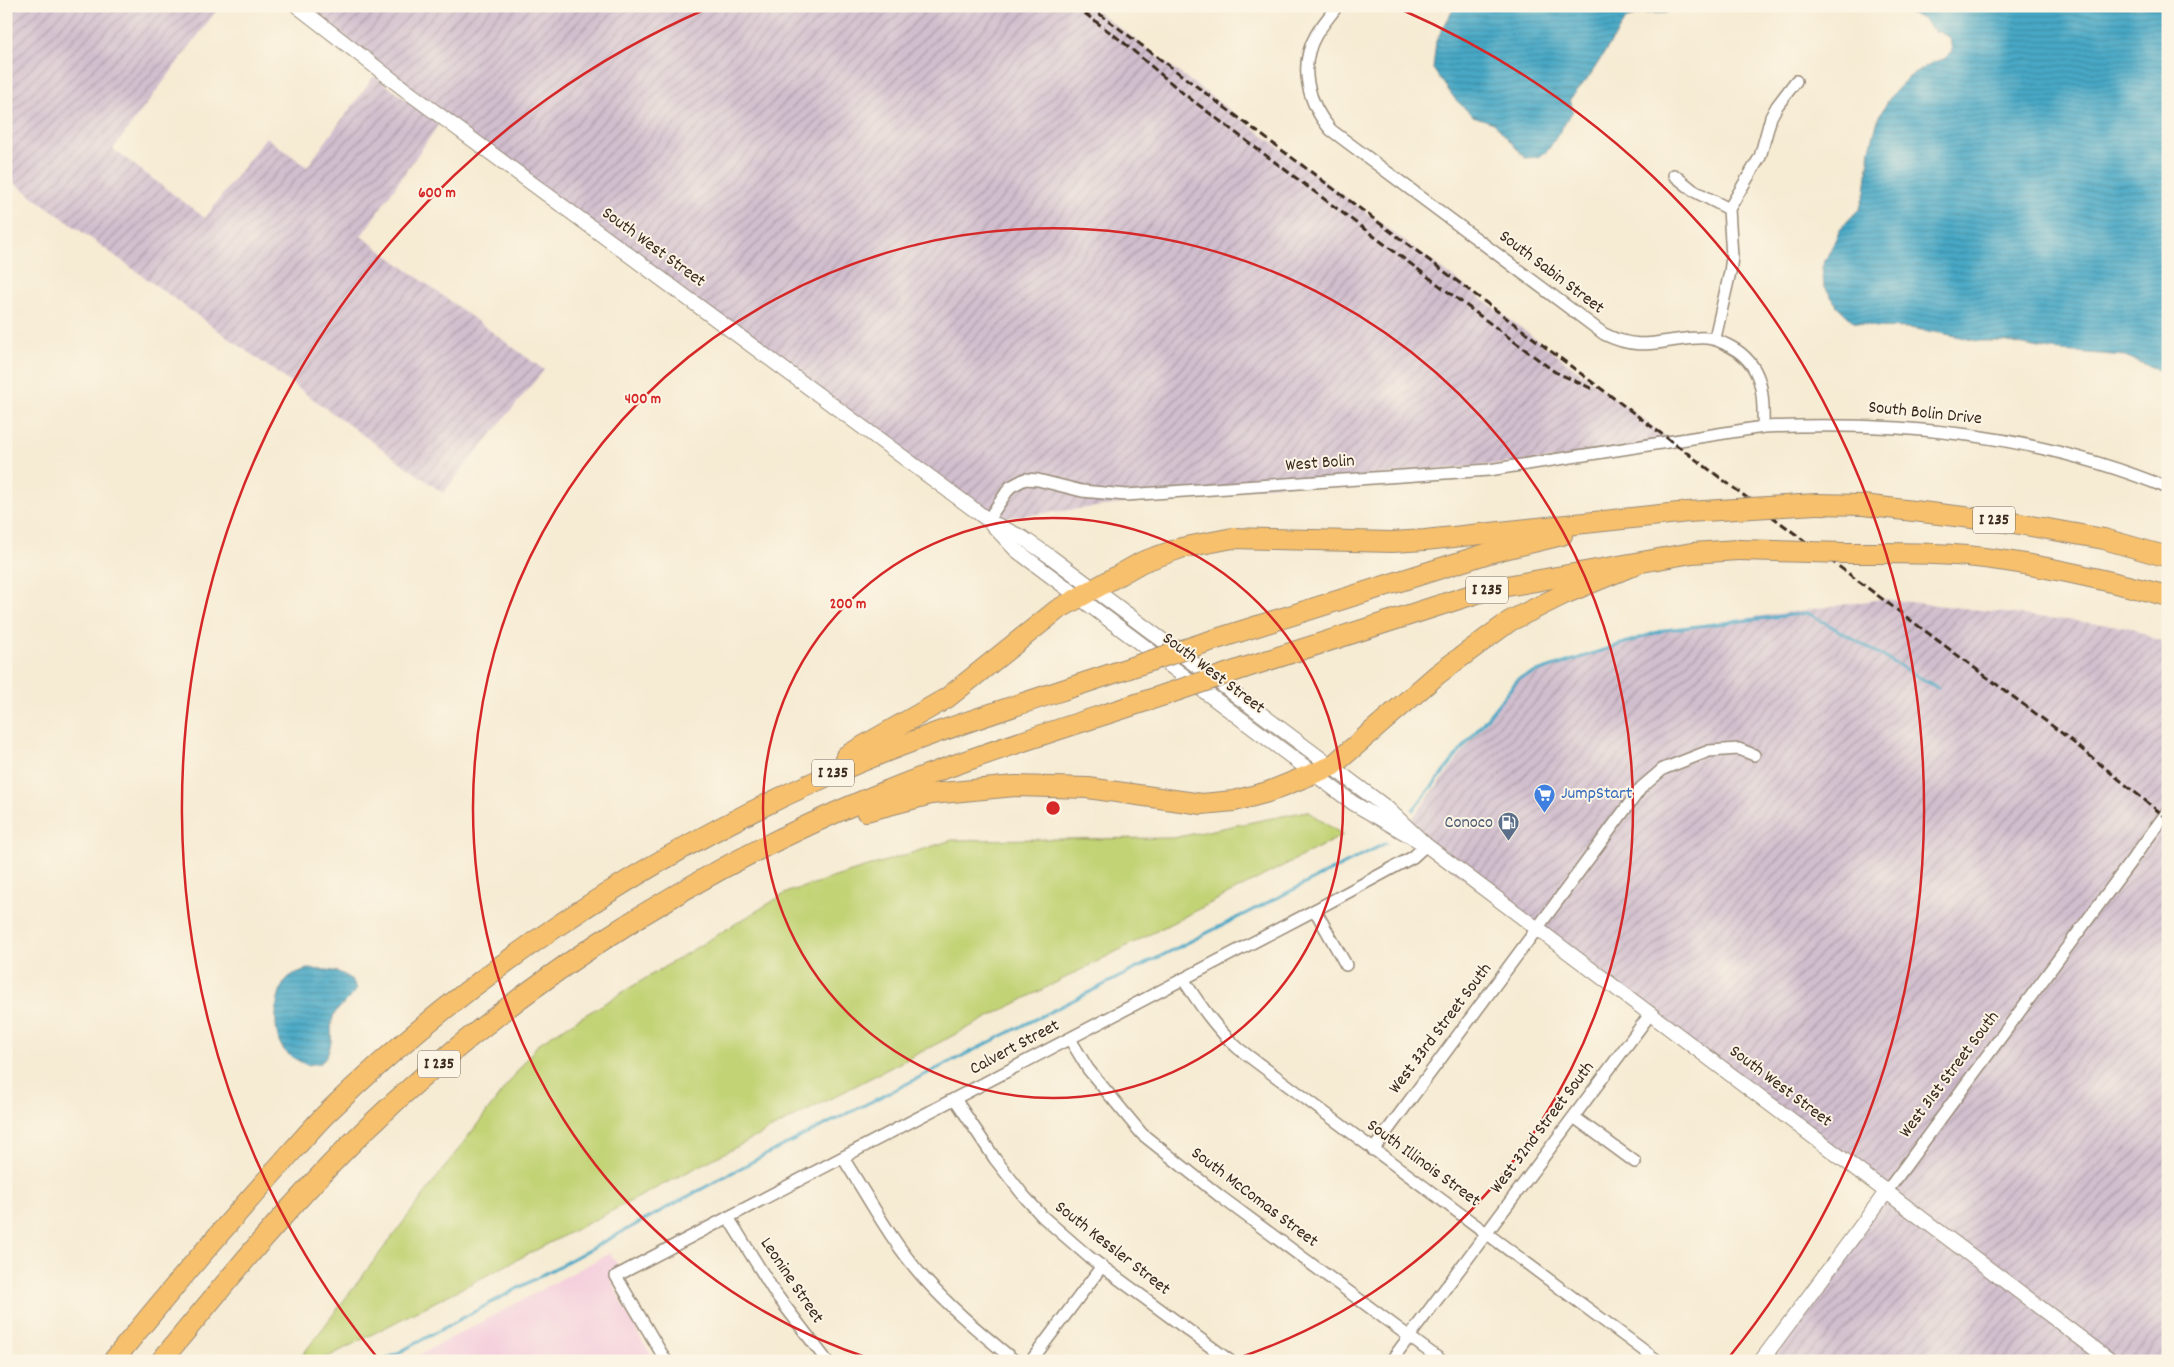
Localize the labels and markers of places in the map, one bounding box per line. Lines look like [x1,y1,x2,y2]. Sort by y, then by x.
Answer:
supermarket icon: JumpStart [1533,782,1557,813]
place label: JumpStart [1561,782,1633,807]
centre of rings [1044,799,1062,817]
place label: Conoco [1445,811,1493,836]
fuel station icon: Conoco [1497,811,1521,842]

